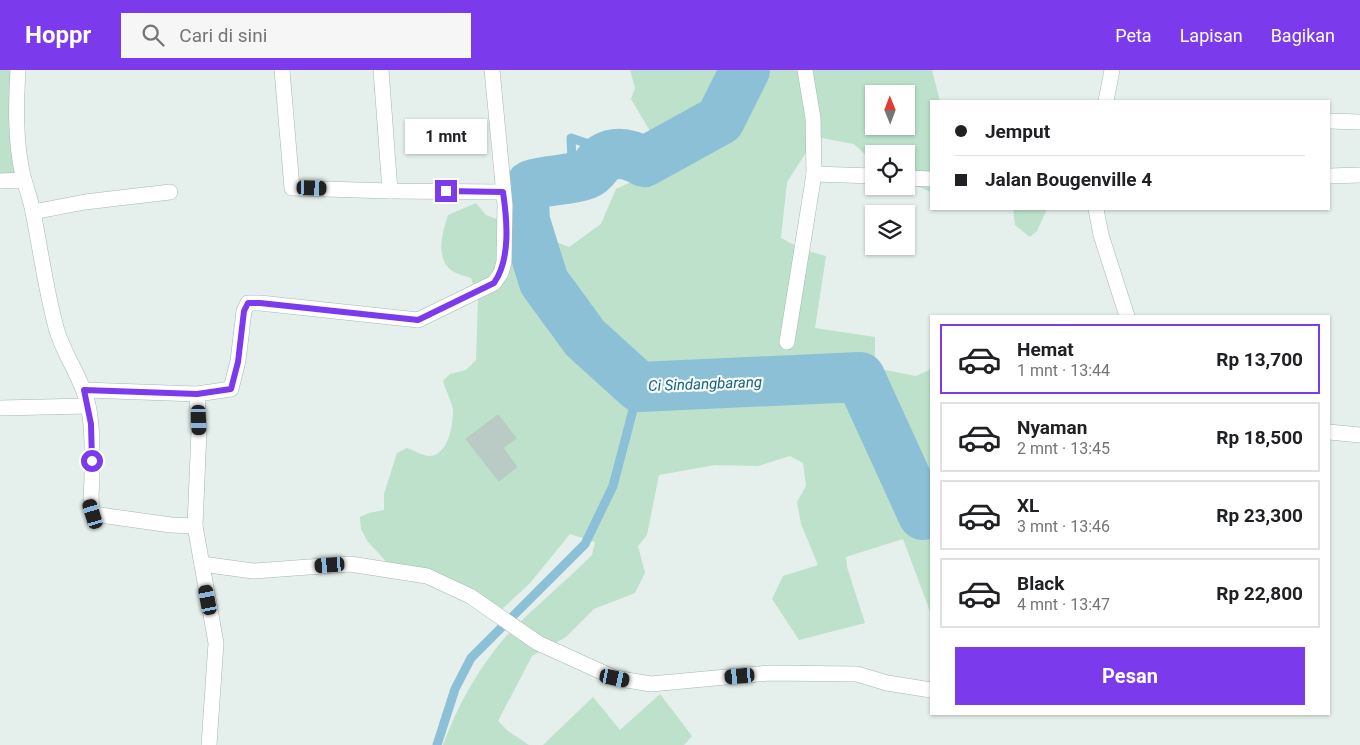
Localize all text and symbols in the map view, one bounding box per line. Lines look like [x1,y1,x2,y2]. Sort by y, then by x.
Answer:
search box [121,13,471,58]
text: Hoppr [25,21,91,49]
icon: search [139,21,167,49]
text: Cari di sini [179,24,267,47]
text: Peta [1115,25,1152,46]
text: Lapisan [1180,25,1243,46]
text: Bagikan [1271,25,1335,46]
north arrow [865,85,915,135]
map controls [865,85,915,255]
callout: 1 mnt [405,118,487,154]
text: Jemput [985,120,1050,143]
text: 1 mnt [425,127,467,146]
button: locate [865,145,915,195]
text: Jalan Bougenville 4 [985,168,1152,191]
car [296,180,327,196]
route end [435,180,457,202]
button: layers [865,205,915,255]
icon: car [957,337,1002,382]
text: Hemat [1017,338,1074,361]
text: Rp 13,700 [1216,348,1303,371]
text: 1 mnt · 13:44 [1017,361,1110,380]
water label: Ci Sindangbarang [648,373,762,395]
car [190,405,207,435]
icon: car [957,415,1002,460]
text: Nyaman [1017,416,1087,439]
text: Rp 18,500 [1216,426,1303,449]
text: 2 mnt · 13:45 [1017,439,1110,458]
route start [81,450,103,472]
icon: car [957,493,1002,538]
text: XL [1017,494,1039,517]
car [81,497,104,531]
text: Rp 23,300 [1216,504,1303,527]
text: 3 mnt · 13:46 [1017,517,1110,536]
car [314,556,345,574]
icon: car [957,571,1002,616]
text: Black [1017,572,1064,595]
text: Rp 22,800 [1216,582,1303,605]
car [197,584,218,616]
text: 4 mnt · 13:47 [1017,595,1110,614]
button: Pesan [955,647,1305,705]
car [724,667,755,685]
car [598,668,631,688]

